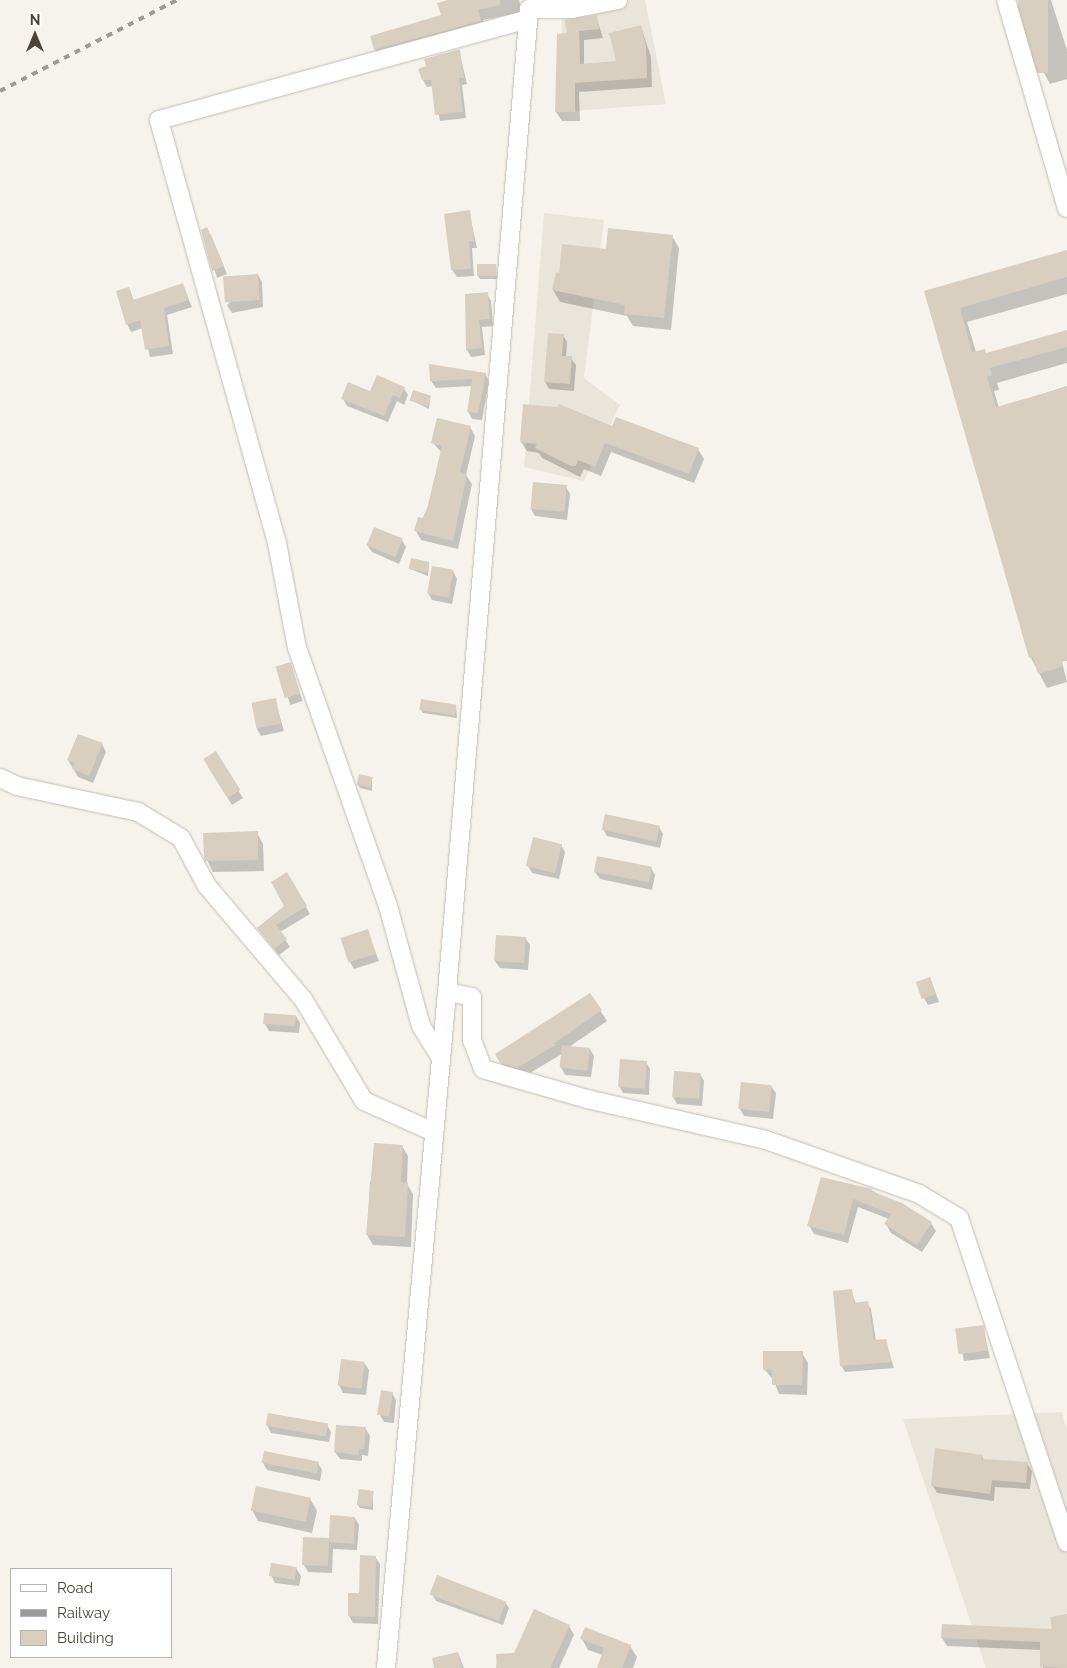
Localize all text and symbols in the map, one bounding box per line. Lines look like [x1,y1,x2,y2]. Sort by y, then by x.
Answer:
north arrow [10,10,60,60]
text: N [30,12,40,28]
legend [10,1568,172,1658]
text: Road [57,1579,93,1597]
text: Railway [57,1604,110,1622]
text: Building [57,1629,114,1647]

